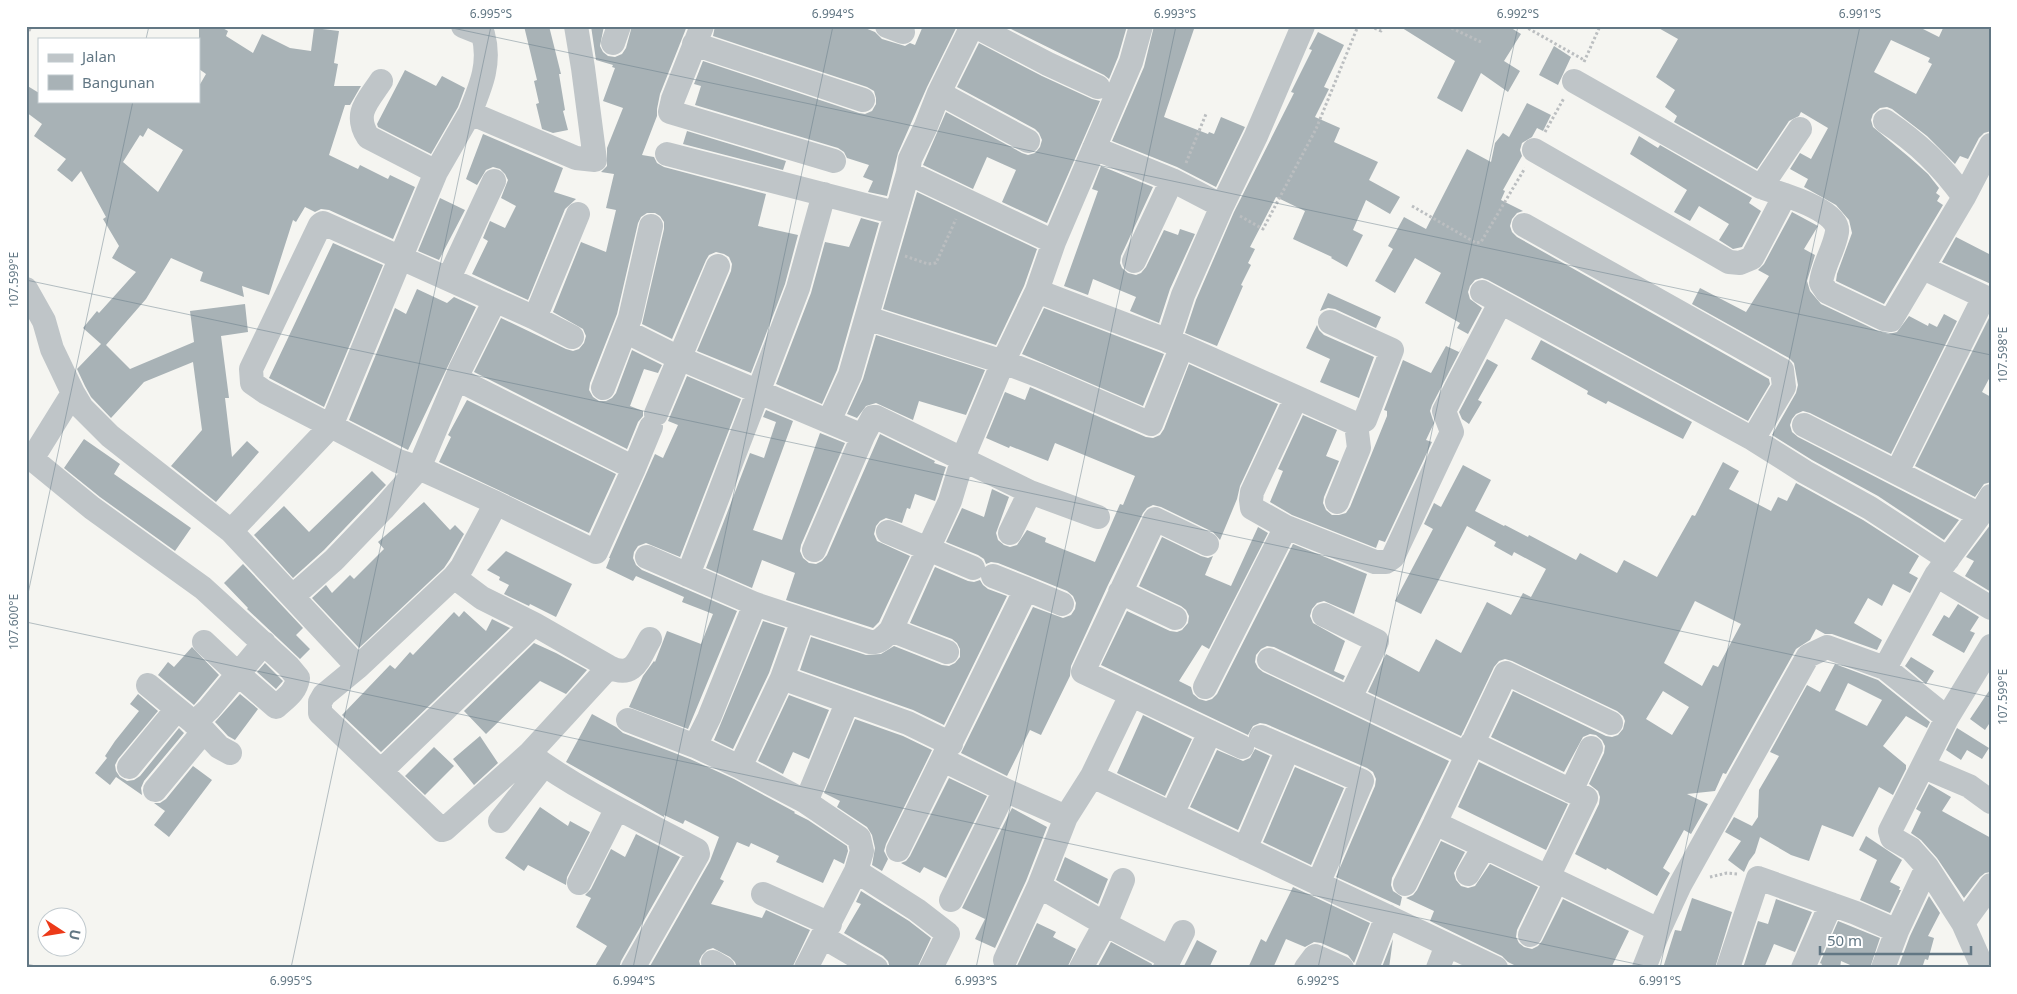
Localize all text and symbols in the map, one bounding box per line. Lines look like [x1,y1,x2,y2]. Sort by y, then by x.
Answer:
text: 6.995°S [470,5,513,22]
text: 6.994°S [812,5,855,22]
text: 6.993°S [1154,5,1197,22]
text: 6.992°S [1497,5,1540,22]
text: 6.991°S [1839,5,1882,22]
legend [38,38,200,102]
text: Jalan [80,46,116,66]
text: Bangunan [82,72,155,92]
text: 107.599°E [5,252,22,308]
text: 107.598°E [1994,327,2011,383]
text: 107.600°E [5,594,22,650]
text: 107.599°E [1994,669,2011,725]
north arrow [38,906,88,956]
scale bar [1820,924,1971,956]
text: U [65,928,86,942]
text: 50 m [1827,930,1862,950]
text: 6.995°S [270,972,313,989]
text: 6.994°S [613,972,656,989]
text: 6.993°S [955,972,998,989]
text: 6.992°S [1297,972,1340,989]
text: 6.991°S [1639,972,1682,989]

